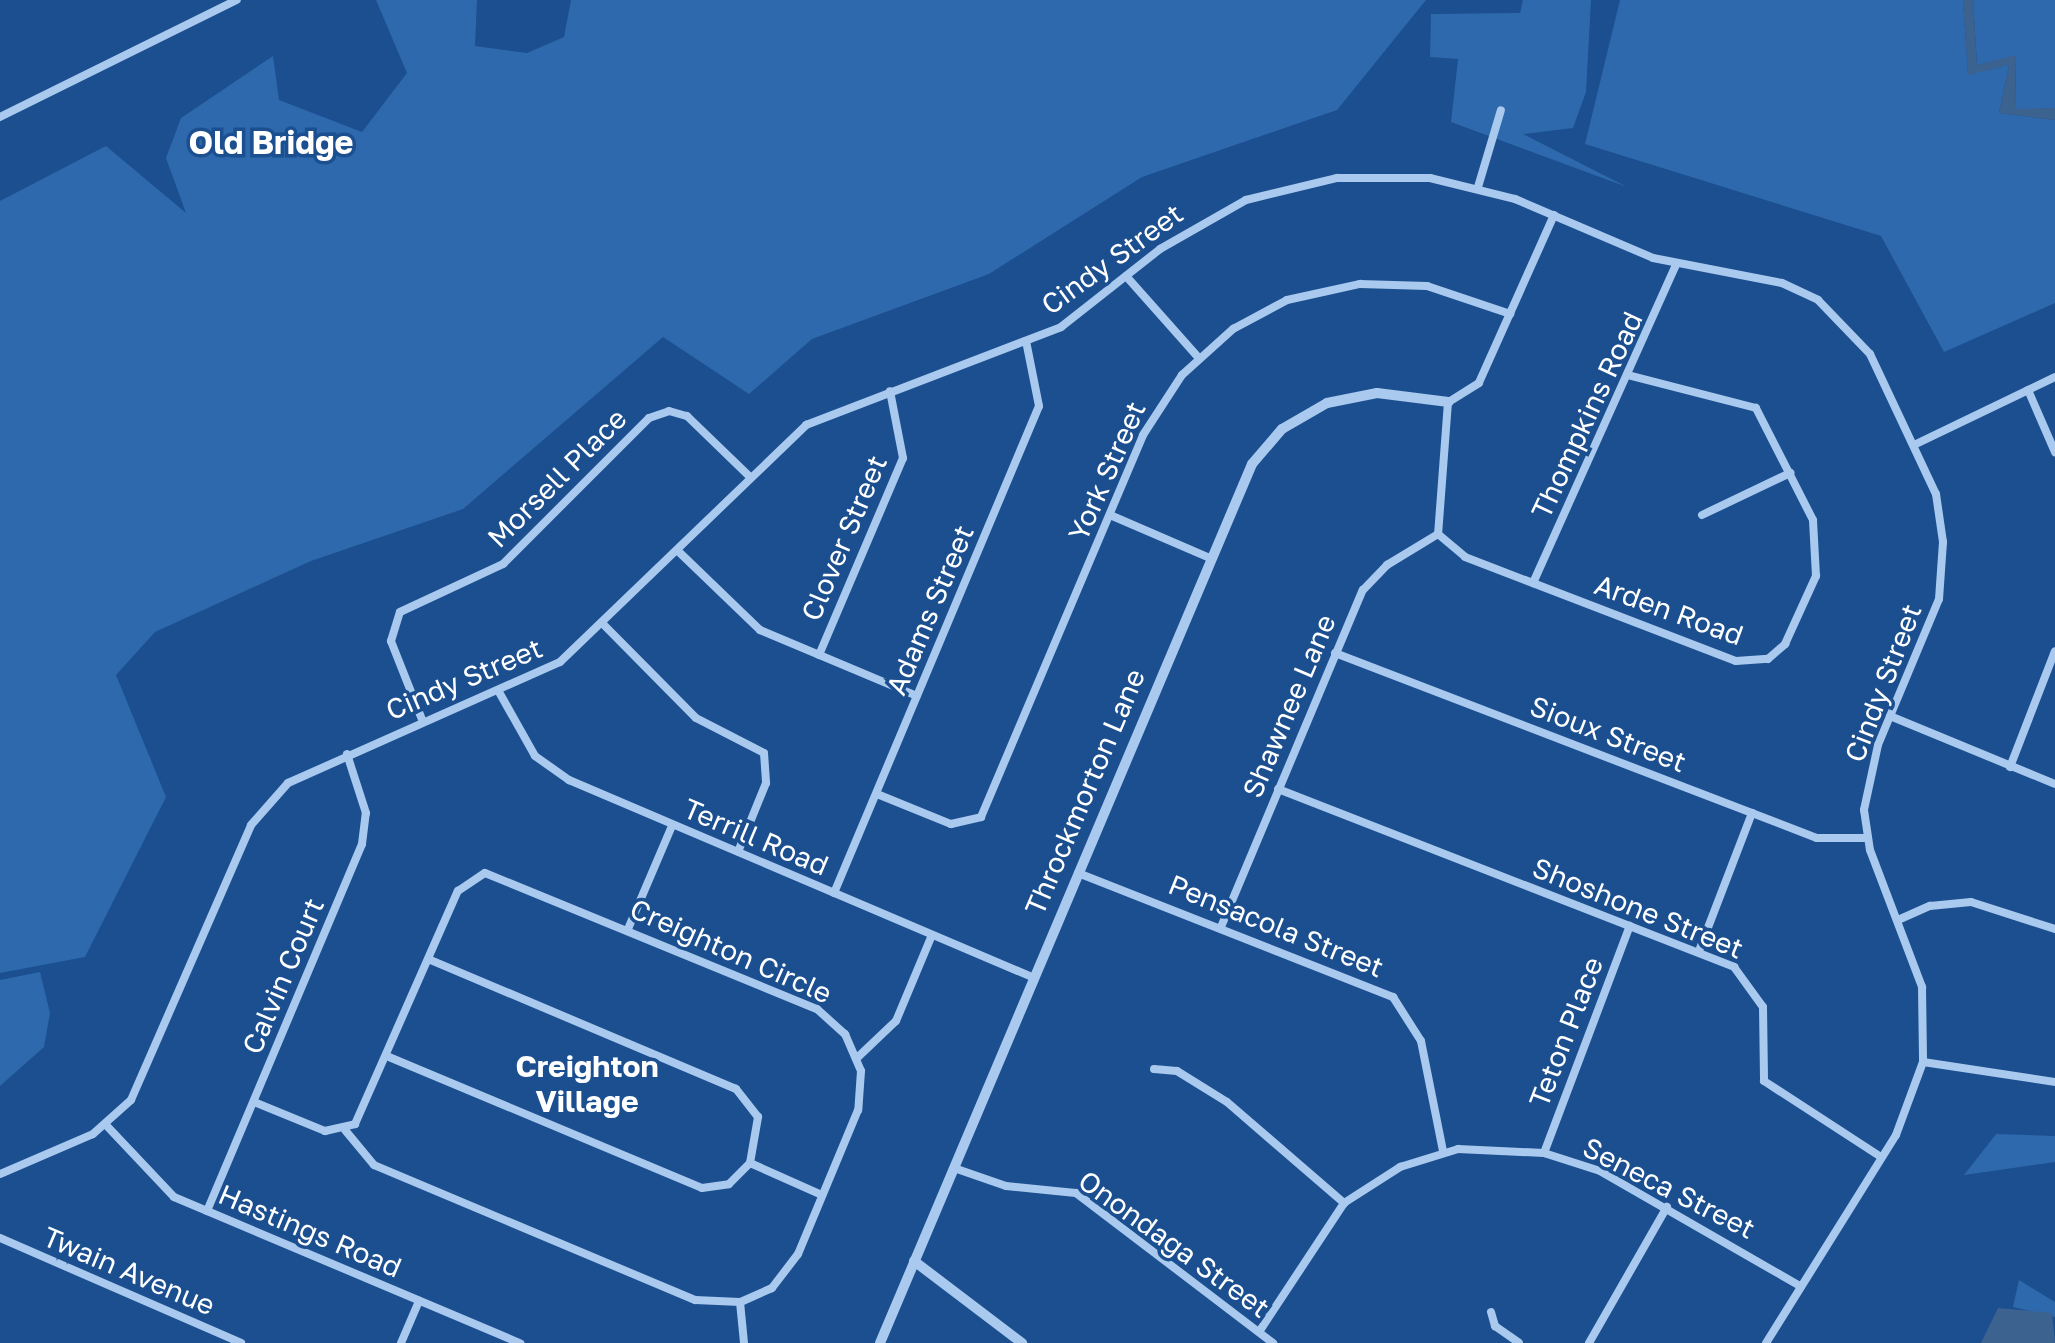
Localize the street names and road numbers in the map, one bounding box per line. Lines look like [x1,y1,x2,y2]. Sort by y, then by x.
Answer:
street label: Cindy Street [1035,196,1189,322]
street label: Thompkins Road [1524,306,1650,524]
street label: York Street [1061,396,1153,546]
street label: Morsell Place [481,402,633,554]
street label: Clover Street [794,450,894,626]
street label: Adams Street [879,520,981,700]
street label: Arden Road [1590,568,1748,652]
street label: Cindy Street [1837,599,1929,767]
street label: Shawnee Lane [1235,609,1343,803]
street label: Cindy Street [381,631,547,727]
street label: Throckmorton Lane [1018,664,1152,920]
street label: Sioux Street [1525,689,1691,779]
street label: Terrill Road [679,791,833,883]
street label: Shoshone Street [1528,850,1748,966]
street label: Pensacola Street [1164,868,1388,984]
street label: Creighton Circle [625,891,837,1011]
street label: Calvin Court [235,893,331,1059]
street label: Teton Place [1522,952,1610,1112]
street label: Seneca Street [1577,1130,1761,1246]
street label: Onondaga Street [1072,1163,1276,1325]
street label: Hastings Road [213,1177,407,1285]
street label: Twain Avenue [38,1220,220,1322]

